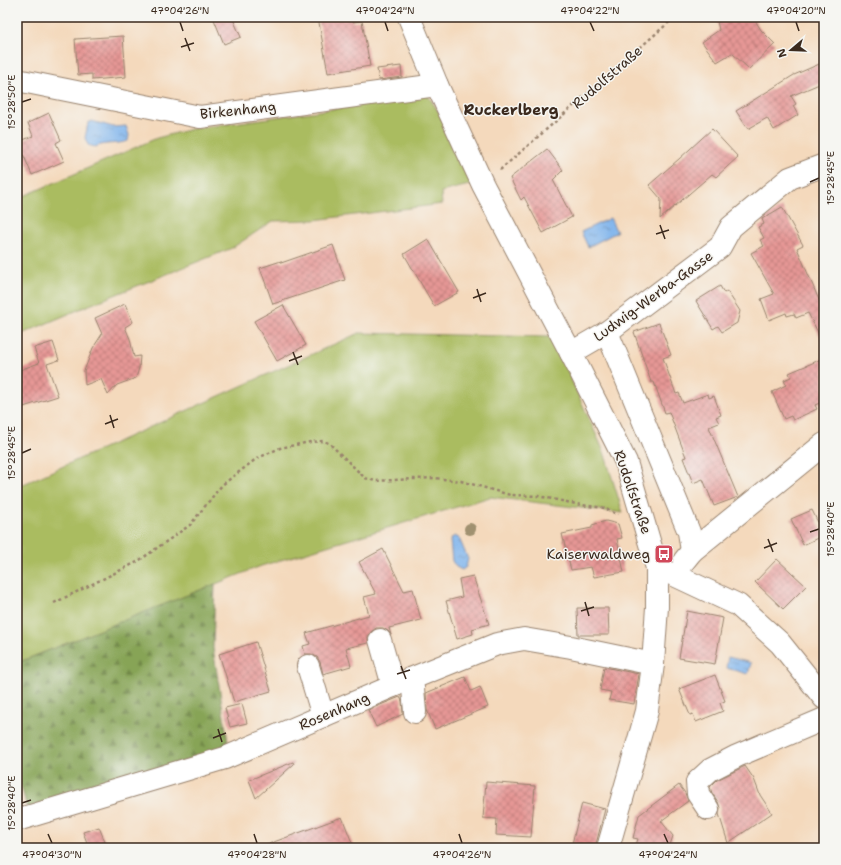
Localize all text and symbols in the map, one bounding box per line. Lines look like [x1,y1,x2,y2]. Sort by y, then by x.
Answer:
text: 47°04'26"N [151,4,209,17]
text: 47°04'24"N [355,4,415,17]
text: 47°04'22"N [560,4,620,17]
text: 47°04'20"N [766,4,826,17]
north arrow [771,30,811,70]
street label: Rudolfstraße [568,41,646,112]
text: N [773,46,791,60]
text: 15°28'50"E [5,75,18,129]
street label: Birkenhang [199,97,277,123]
district label: Ruckerlberg [464,100,559,120]
text: 15°28'45"E [824,151,837,205]
street label: Ludwig-Werba-Gasse [590,247,716,345]
text: 15°28'45"E [5,426,18,480]
street label: Rudolfstraße [610,448,656,536]
text: 15°28'40"E [824,501,837,557]
bus stop icon: Kaiserwaldweg [653,543,675,565]
place label: Kaiserwaldweg [546,545,650,563]
street label: Rosenhang [296,688,372,734]
text: 15°28'40"E [5,775,18,831]
text: 47°04'30"N [22,848,82,861]
text: 47°04'28"N [227,848,287,861]
text: 47°04'26"N [433,848,491,861]
text: 47°04'24"N [638,848,698,861]

